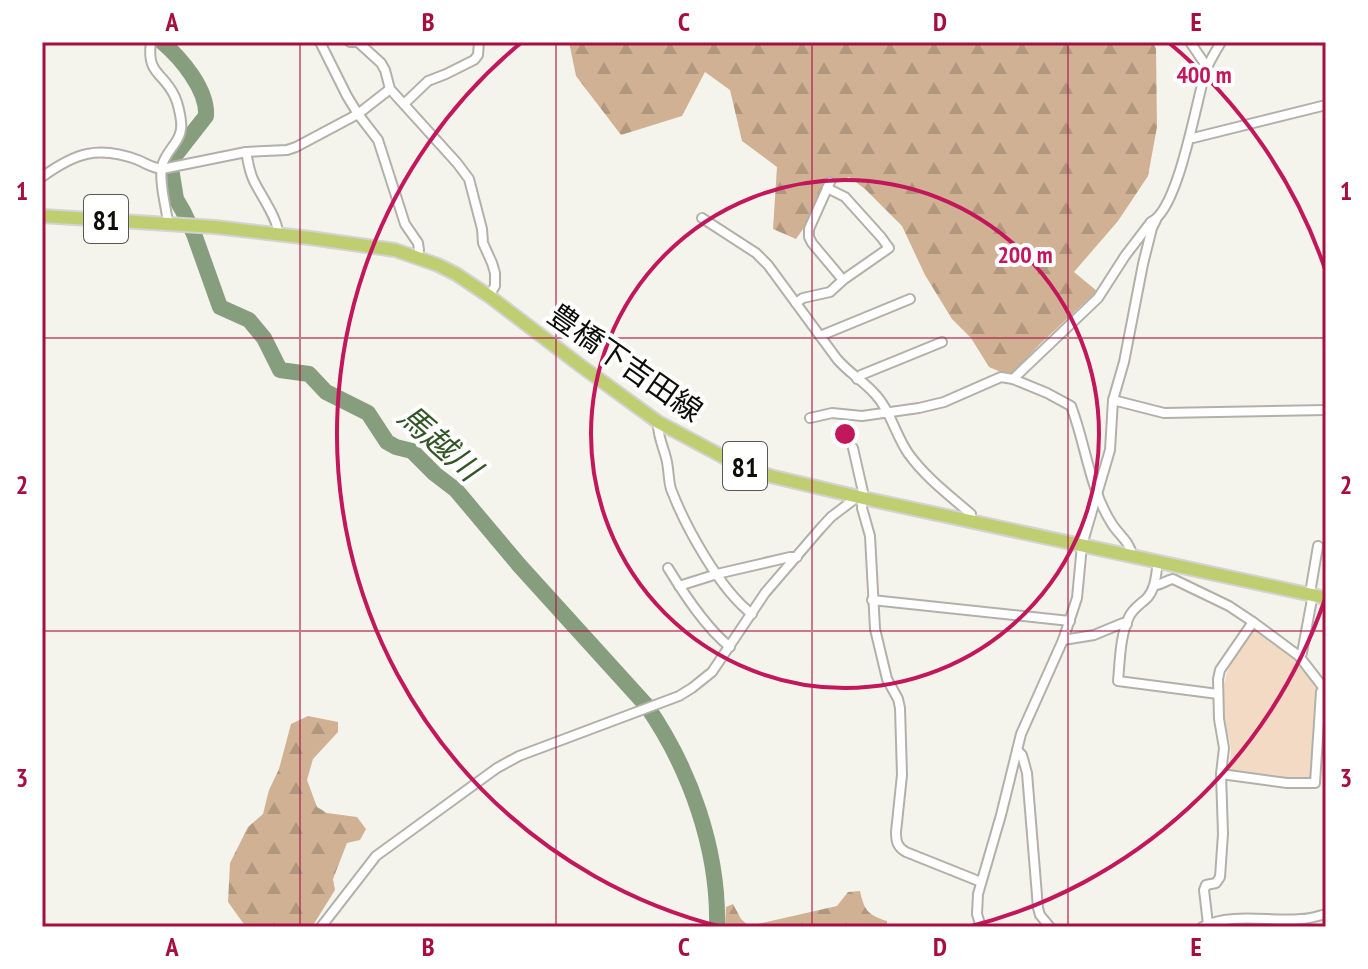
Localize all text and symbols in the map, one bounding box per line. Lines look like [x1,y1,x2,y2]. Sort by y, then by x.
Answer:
text: A [164,5,179,38]
text: B [422,5,435,38]
text: C [678,5,690,38]
text: D [933,5,947,38]
text: E [1190,5,1202,38]
text: 400 m [1176,59,1232,90]
text: 1 [16,174,28,207]
text: 1 [1340,174,1352,207]
road number: 81 [84,195,128,243]
text: 200 m [997,239,1053,270]
street label: 豊橋下吉田線 [541,294,711,430]
water label: 馬越川 [390,395,492,491]
centre of rings [831,420,859,448]
road number: 81 [723,442,767,490]
text: 2 [16,468,28,501]
text: 2 [1340,468,1352,501]
text: 3 [16,761,28,794]
text: 3 [1340,761,1352,794]
text: A [164,930,179,963]
text: B [422,930,435,963]
text: C [678,930,690,963]
text: D [933,930,947,963]
text: E [1190,930,1202,963]

